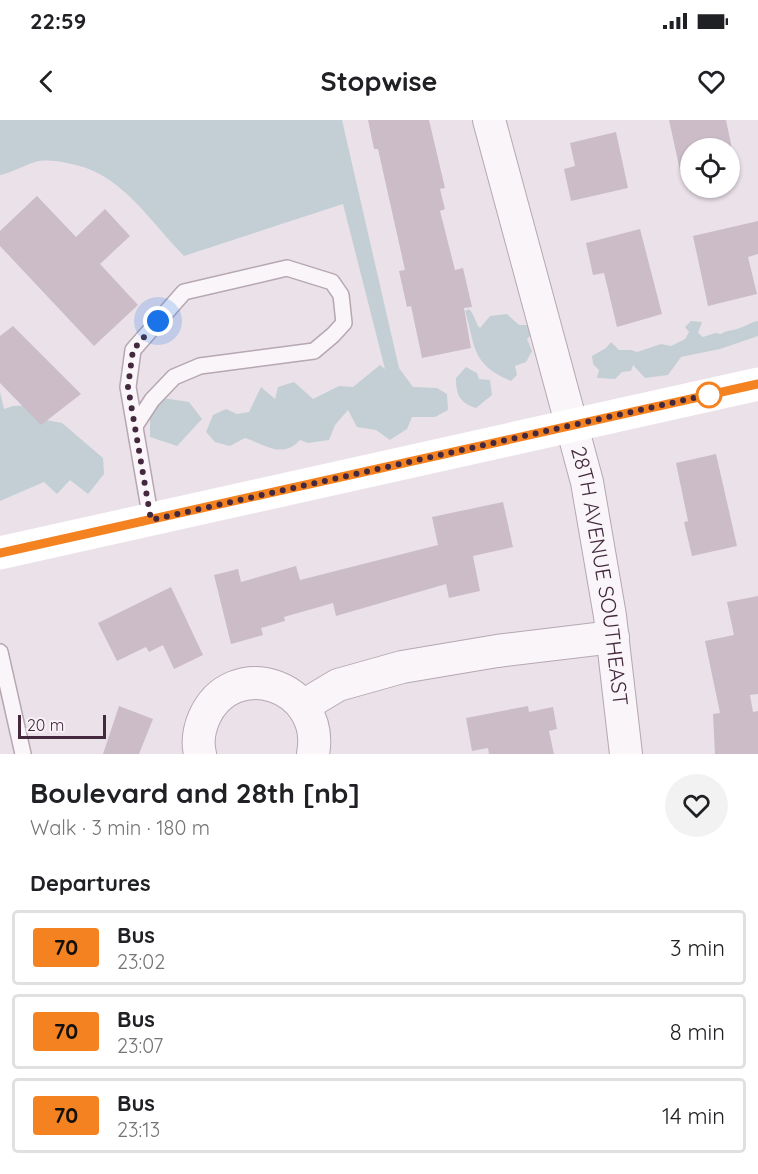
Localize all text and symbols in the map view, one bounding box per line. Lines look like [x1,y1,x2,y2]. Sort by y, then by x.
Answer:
text: 22:59 [30,7,86,35]
text: Stopwise [321,64,437,98]
icon: back [30,65,63,98]
icon: heart [695,65,728,98]
map controls [680,138,740,198]
button: locate [680,138,740,198]
your location [143,306,173,336]
unlabelled marker [696,382,722,408]
street label: 28TH AVENUE SOUTHEAST [566,443,634,707]
scale bar [18,712,106,740]
text: 20 m [27,715,64,735]
button: heart [665,774,728,837]
text: Boulevard and 28th [nb] [30,775,360,810]
text: Walk · 3 min · 180 m [30,815,210,840]
text: Departures [30,869,151,897]
text: Bus [117,921,155,949]
text: 70 [54,934,78,960]
text: 3 min [670,934,725,962]
text: 23:02 [117,949,165,974]
text: Bus [117,1005,155,1033]
text: 70 [54,1018,78,1044]
text: 8 min [670,1018,725,1046]
text: 23:07 [117,1033,163,1058]
text: Bus [117,1089,155,1117]
text: 70 [54,1102,78,1128]
text: 14 min [662,1102,725,1130]
text: 23:13 [117,1117,160,1142]

